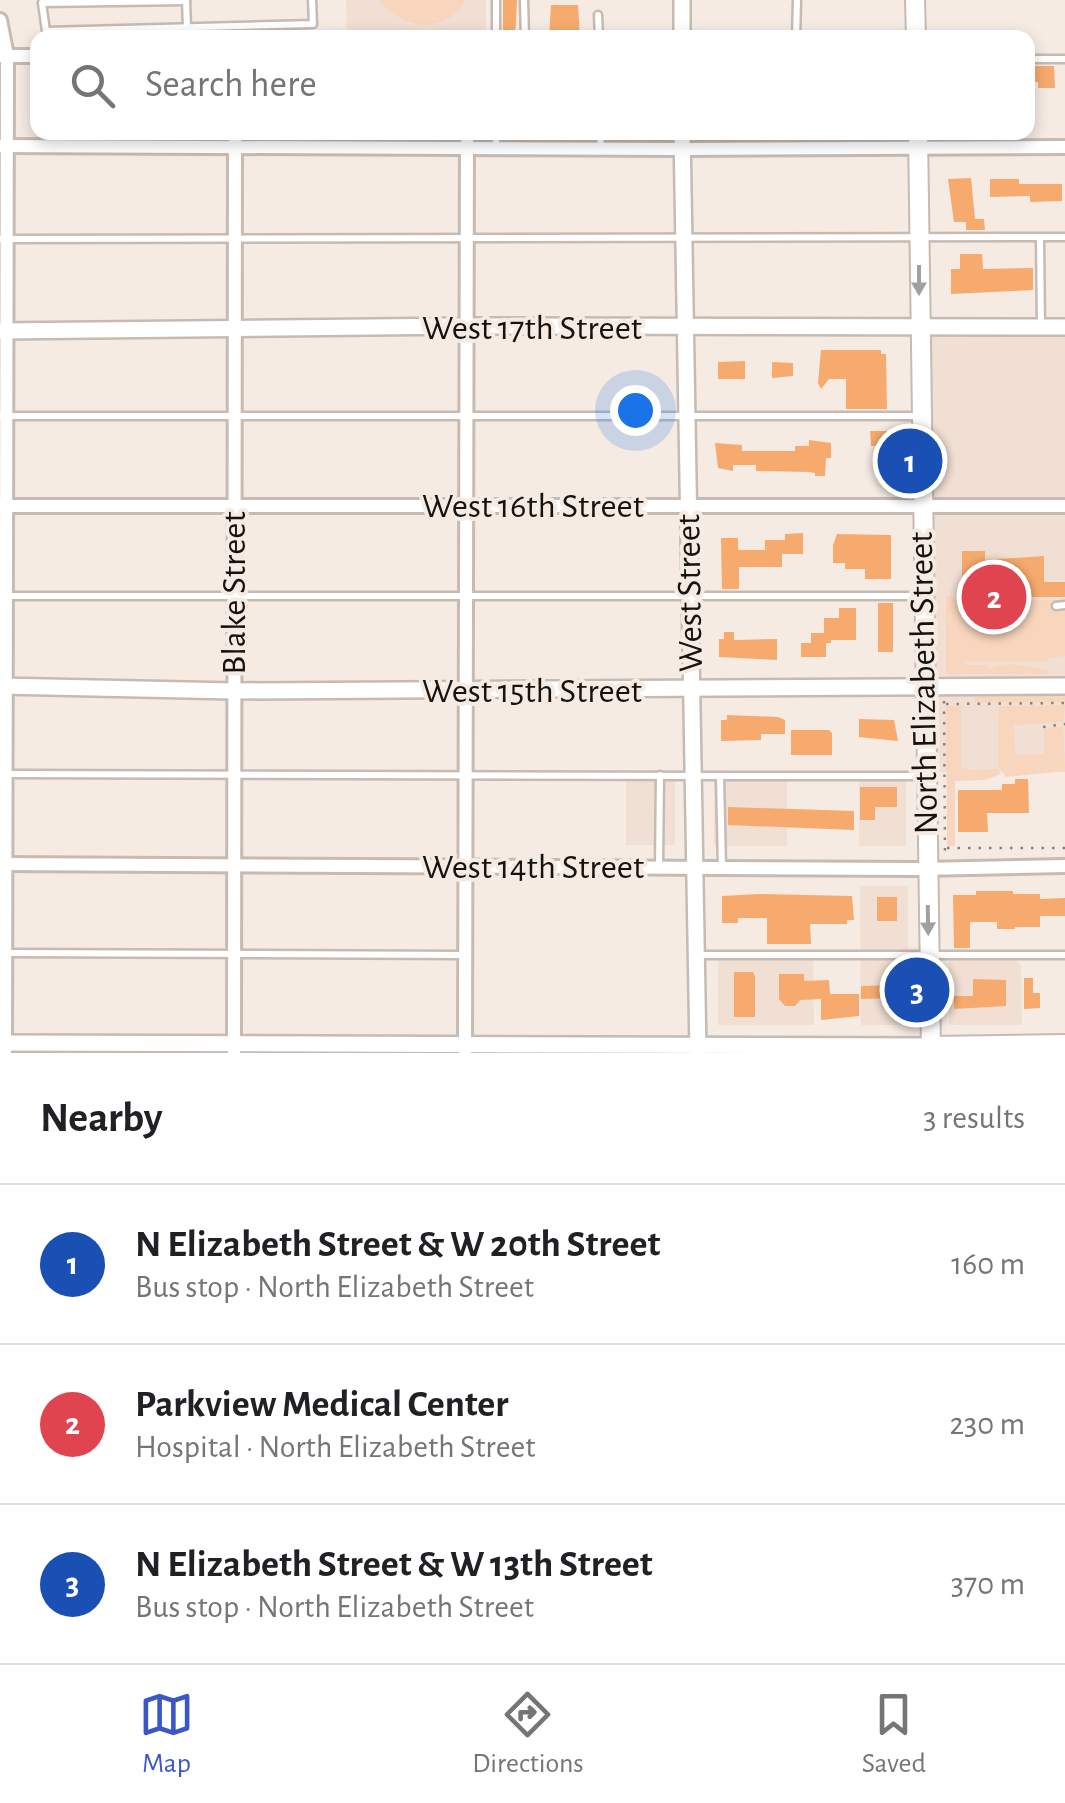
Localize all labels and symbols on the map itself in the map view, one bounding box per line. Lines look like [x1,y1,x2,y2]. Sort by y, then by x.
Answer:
one-way arrow [911,264,927,296]
street label: West 17th Street [422,311,642,346]
your location [610,385,661,436]
pin: 1 [878,424,942,498]
street label: West 16th Street [422,489,644,524]
street label: Blake Street [217,511,252,675]
street label: West Street [671,514,709,672]
street label: North Elizabeth Street [904,531,944,835]
pin: 2 [962,560,1026,634]
street label: West 15th Street [422,674,642,709]
street label: West 14th Street [422,850,644,885]
one-way arrow [920,904,936,936]
pin: 3 [884,952,950,1028]

